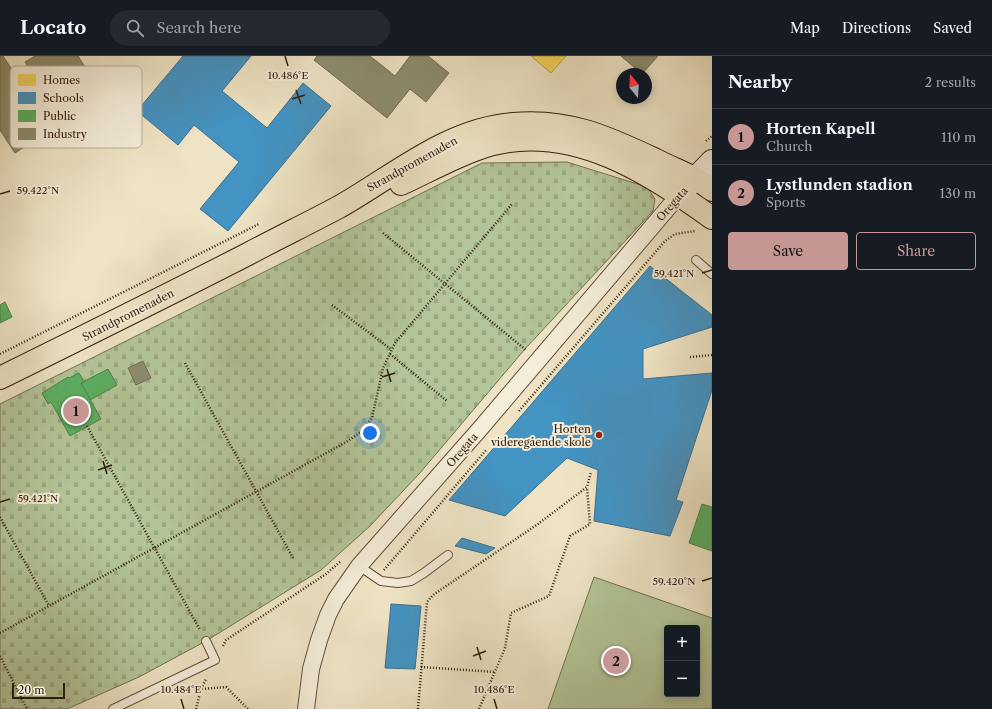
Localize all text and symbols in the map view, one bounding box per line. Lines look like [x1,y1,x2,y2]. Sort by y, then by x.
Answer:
search box [110,10,390,46]
text: Locato [20,16,86,39]
icon: search [124,17,146,39]
text: Search here [156,18,241,37]
text: Map [790,19,820,37]
text: Directions [842,19,911,37]
text: Saved [933,19,972,37]
legend [10,66,142,148]
north arrow [616,68,652,104]
text: 10.486°E [268,69,308,82]
text: Nearby [728,72,792,92]
text: Homes [43,73,80,87]
text: 2 results [925,74,976,90]
text: Schools [43,91,84,105]
text: Public [43,109,76,123]
text: Horten Kapell [766,119,876,138]
text: Industry [43,127,88,141]
text: 1 [738,129,744,145]
text: 110 m [941,129,976,145]
street label: Strandpromenaden [364,133,460,195]
text: Church [766,138,812,154]
text: Lystlunden stadion [766,175,913,194]
text: 59.422°N [17,184,59,197]
street label: Oregata [653,184,691,224]
text: 2 [737,185,745,201]
text: 130 m [940,185,976,201]
text: Sports [766,194,805,210]
button: Save [728,232,848,270]
button: Share [856,232,976,270]
text: 59.421°N [654,267,694,280]
street label: Strandpromenaden [80,286,176,344]
pin: 1 [63,396,89,426]
place label: Horten videregående skole [490,422,591,449]
your location [360,423,380,443]
street label: Oregata [443,430,481,470]
marker: Horten videregående skole [594,430,604,440]
text: 59.421°N [18,492,58,505]
text: 59.420°N [653,575,695,588]
map controls [664,625,700,697]
button: + [664,625,700,661]
pin: 2 [603,646,629,676]
button: − [664,661,700,697]
scale bar [12,681,65,700]
text: 20 m [18,683,44,697]
text: 10.484°E [161,683,201,696]
text: 10.486°E [474,683,514,696]

